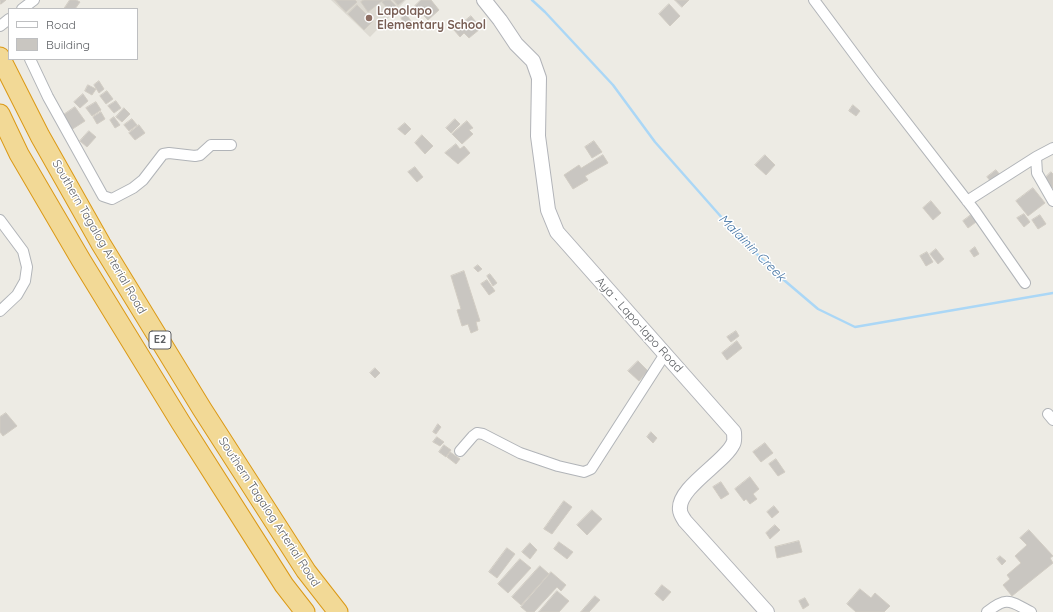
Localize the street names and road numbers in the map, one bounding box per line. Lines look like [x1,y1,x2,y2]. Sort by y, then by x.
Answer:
street label: Southern Tagalog Arterial Road [49,157,149,317]
street label: Aya - Lapo-lapo Road [592,274,686,376]
road number: E2 [149,331,171,349]
street label: Southern Tagalog Arterial Road [215,435,323,589]

